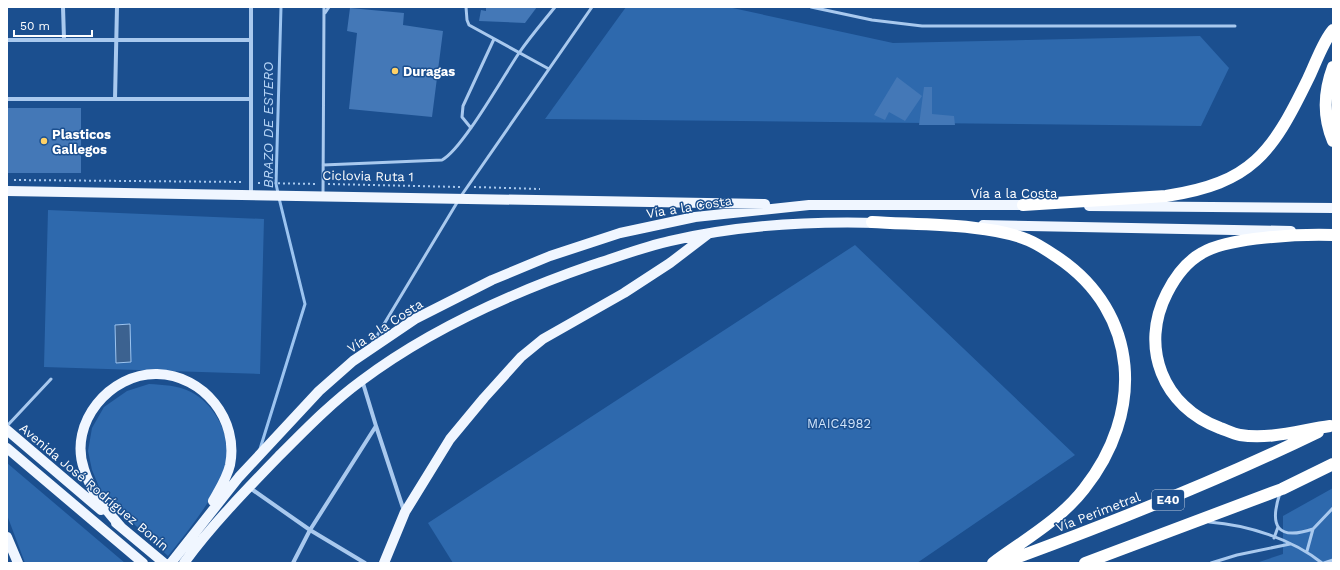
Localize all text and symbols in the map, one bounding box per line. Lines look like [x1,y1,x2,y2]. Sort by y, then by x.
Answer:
scale bar [14,12,92,38]
text: 50 m [20,19,50,33]
water label: BRAZO DE ESTERO [260,62,276,188]
place label: Duragas [403,64,455,79]
marker: Duragas [390,66,400,76]
place label: Plasticos Gallegos [52,127,111,157]
marker: Plasticos Gallegos [39,136,49,146]
street label: Ciclovia Ruta 1 [322,168,414,184]
street label: Vía a la Costa [971,186,1058,201]
street label: Vía a la Costa [645,193,734,221]
street label: Vía a la Costa [345,296,426,356]
park label: MAIC4982 [807,416,871,431]
street label: Avenida José Rodríguez Bonín [16,420,172,554]
street label: Vía Perimetral [1054,489,1142,535]
road number: E40 [1152,490,1184,510]

